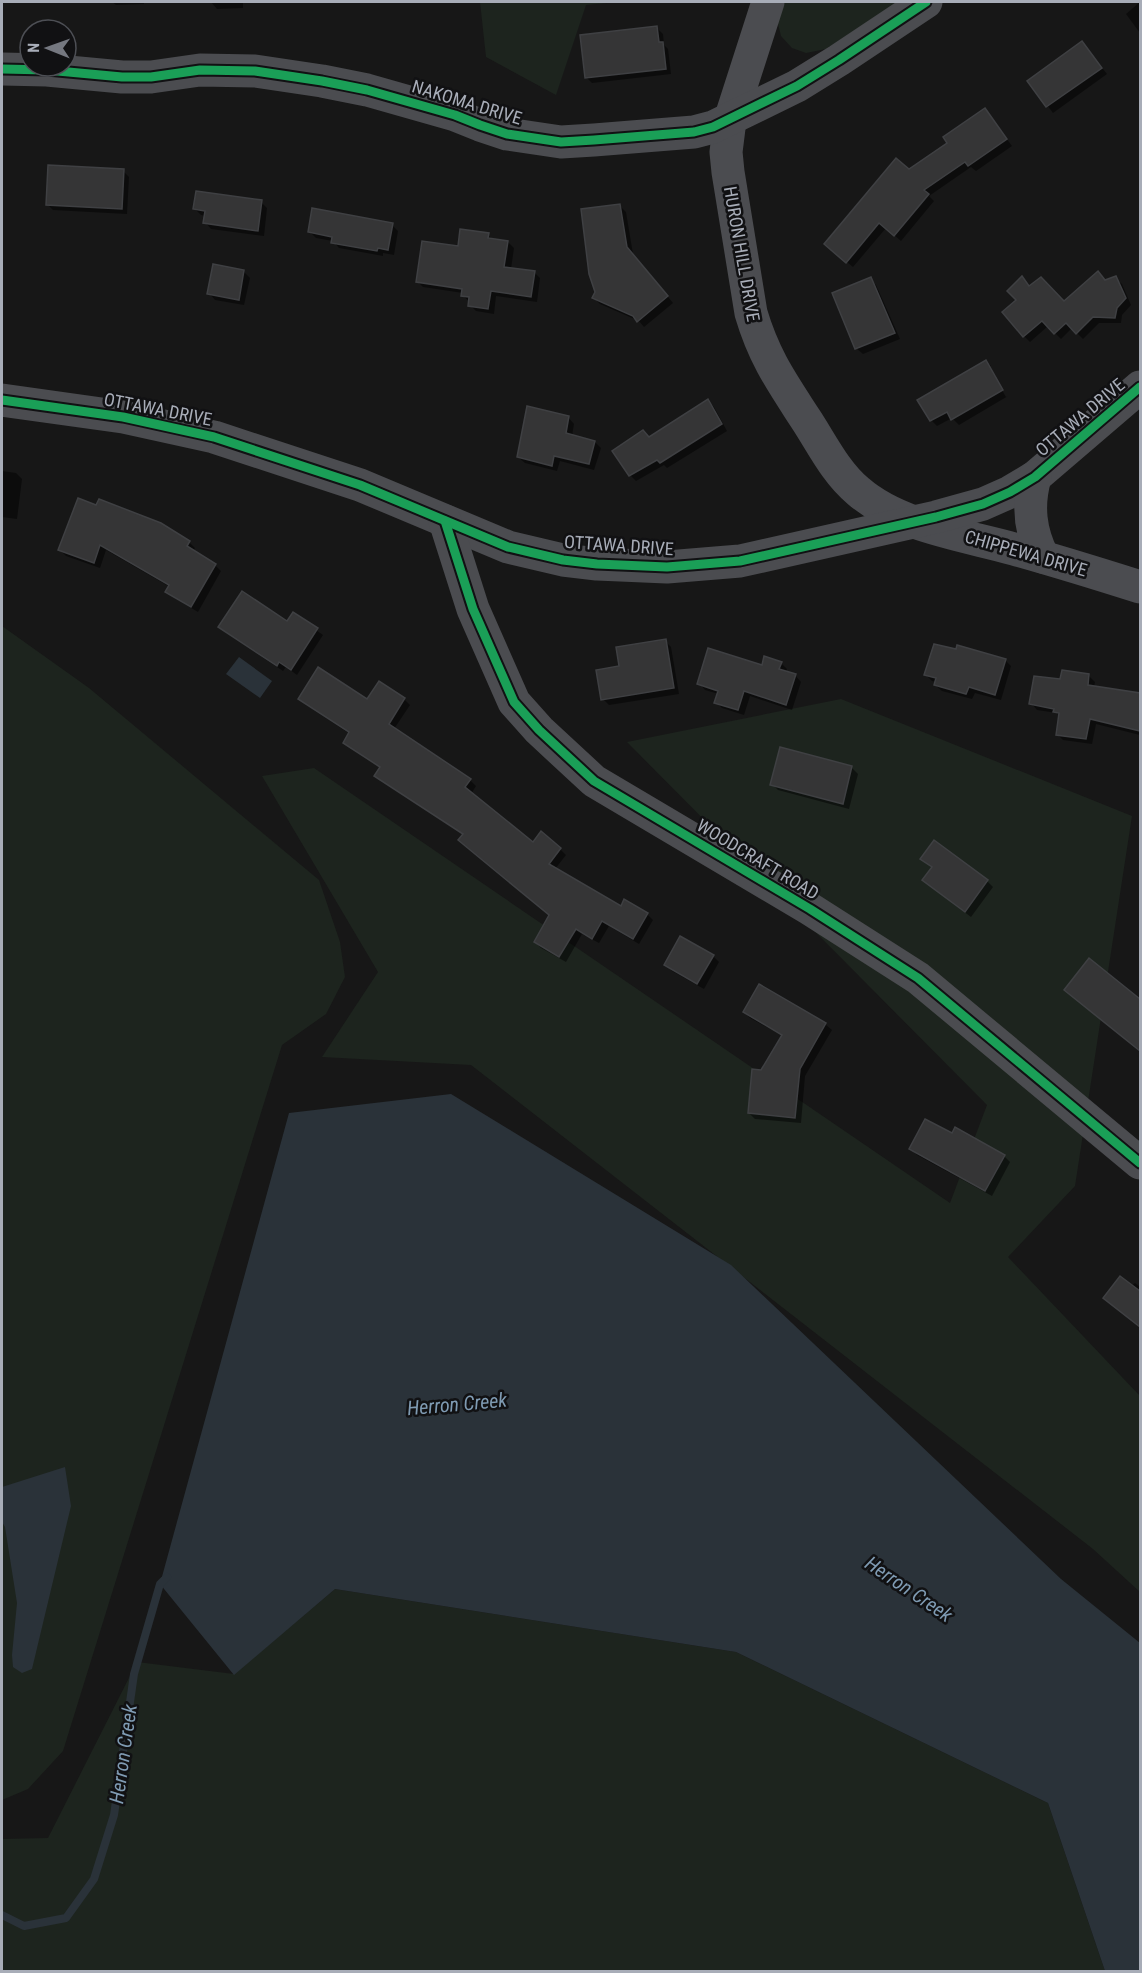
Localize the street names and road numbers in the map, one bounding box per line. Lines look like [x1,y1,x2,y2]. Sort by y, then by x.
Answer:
street label: NAKOMA DRIVE [410,75,524,129]
street label: HURON HILL DRIVE [720,185,764,323]
street label: OTTAWA DRIVE [1031,374,1129,460]
street label: OTTAWA DRIVE [102,388,214,430]
street label: CHIPPEWA DRIVE [963,526,1089,580]
street label: OTTAWA DRIVE [564,531,675,559]
street label: WOODCRAFT ROAD [693,814,823,904]

